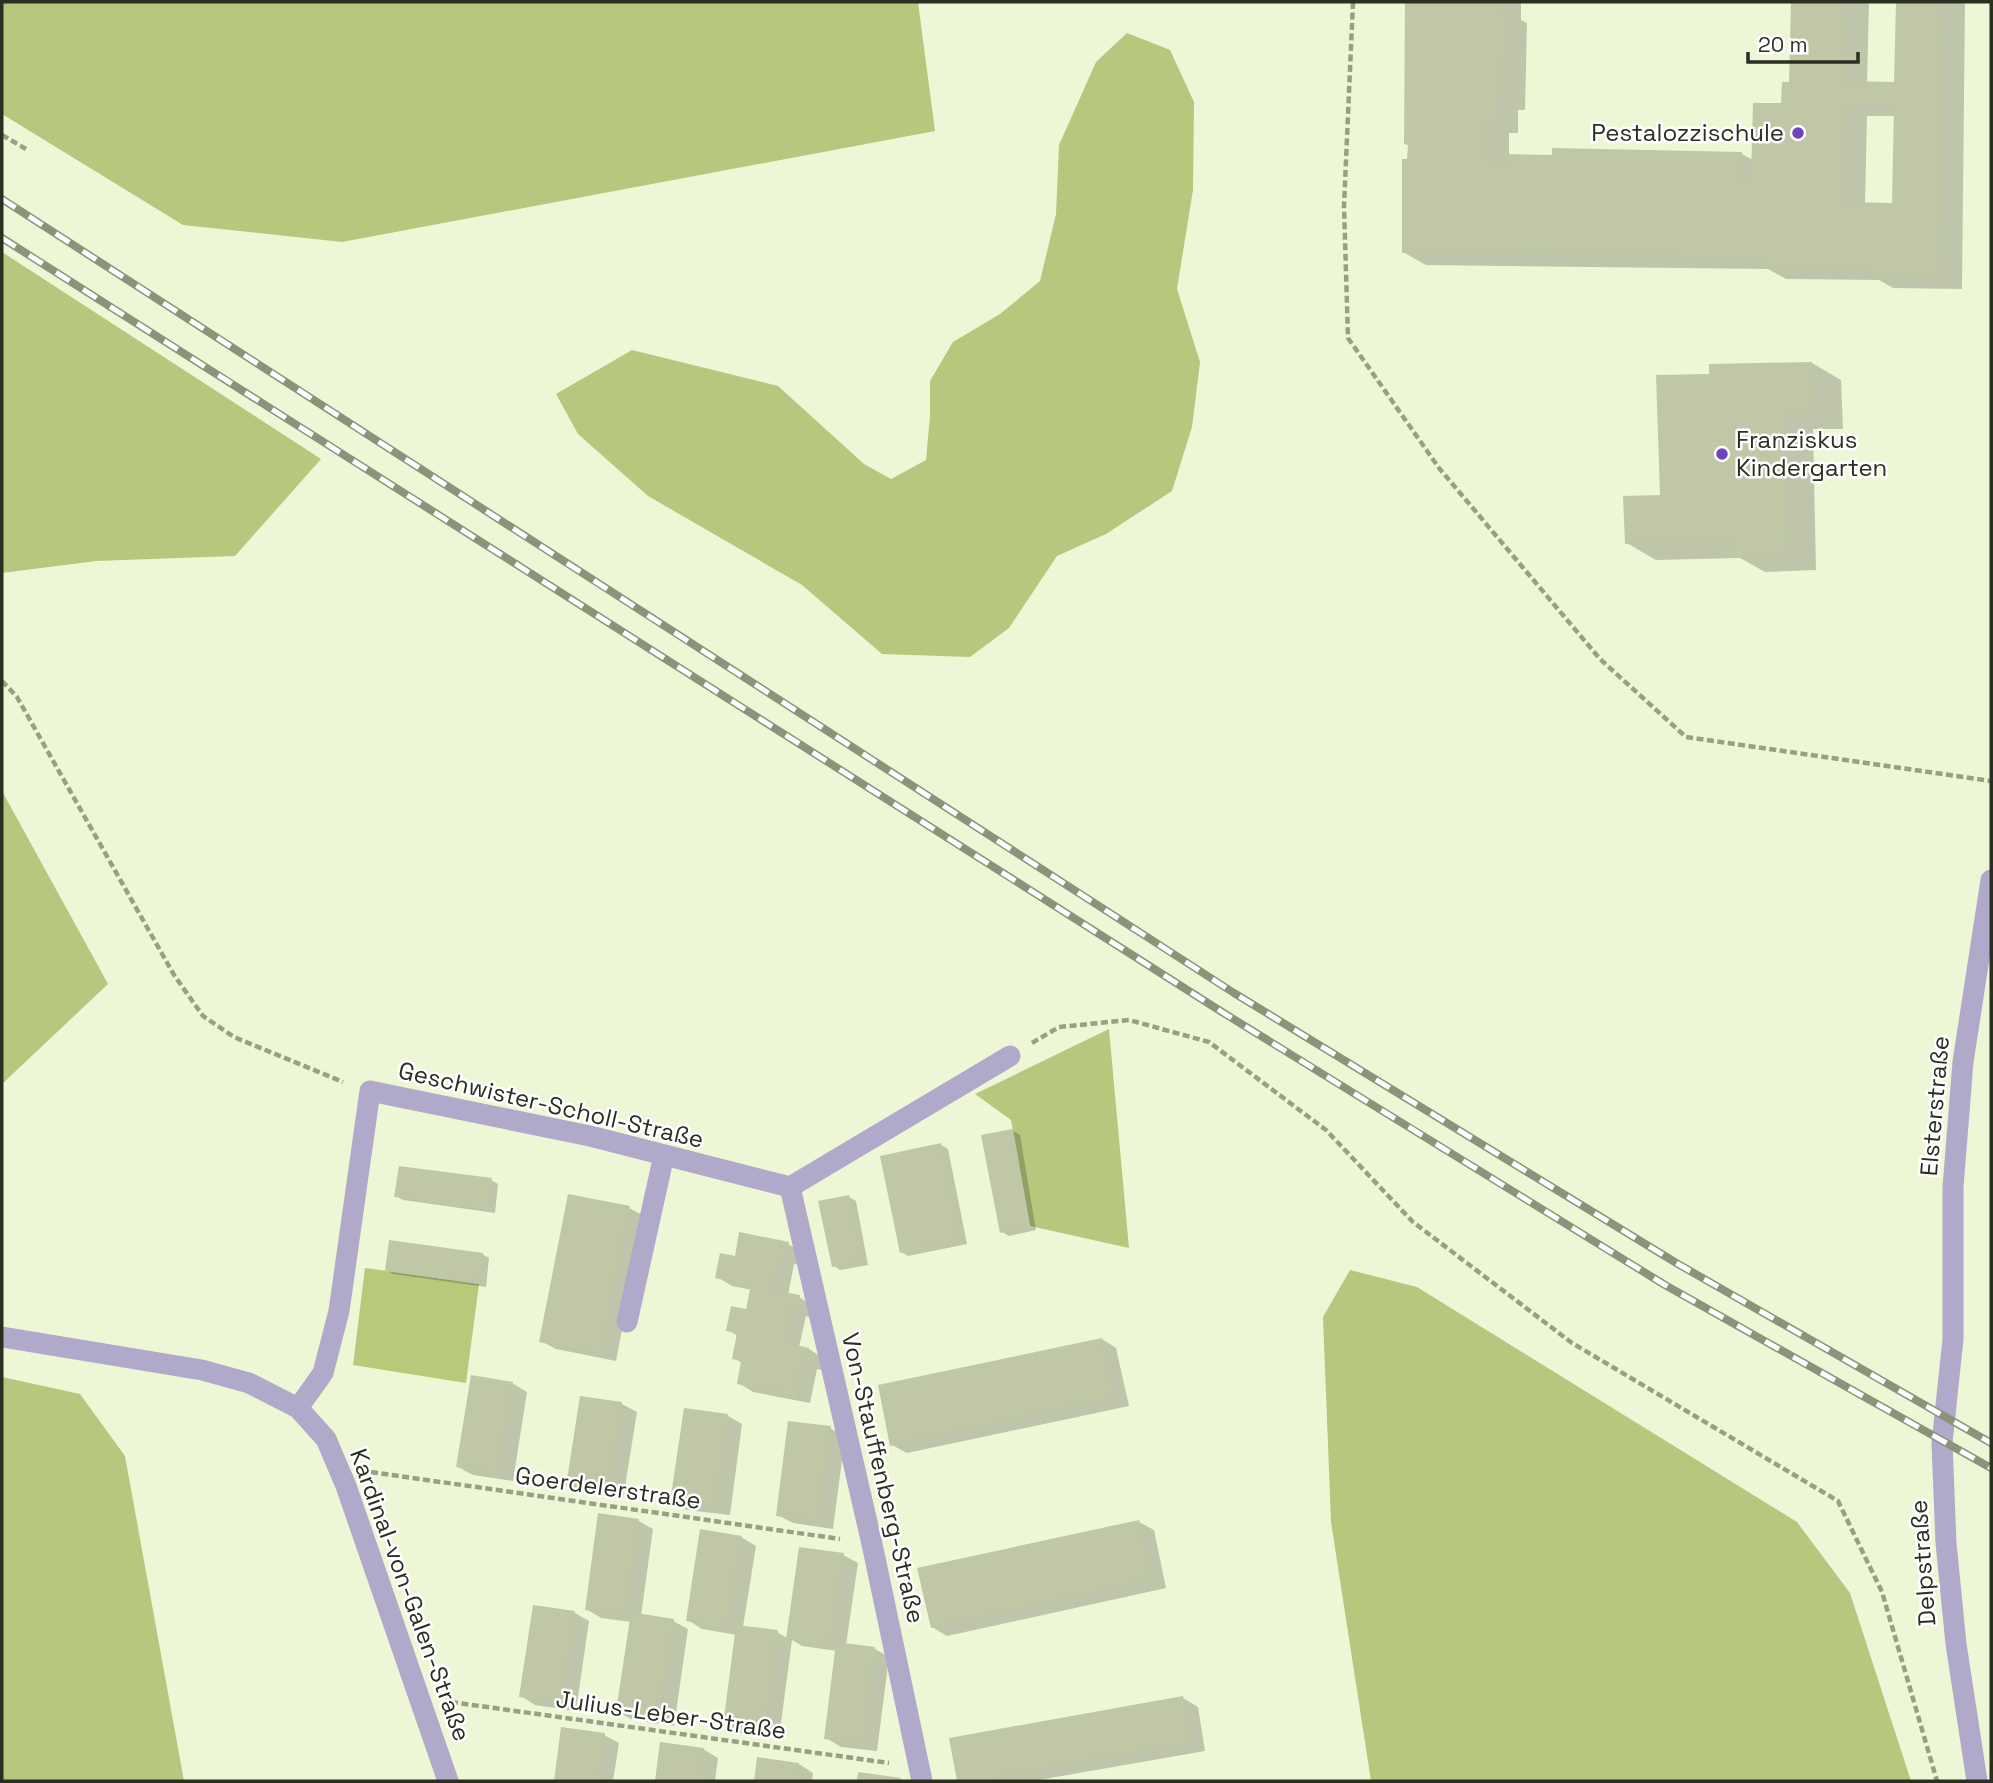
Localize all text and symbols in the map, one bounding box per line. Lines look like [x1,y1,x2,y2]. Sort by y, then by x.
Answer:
scale bar [1748,21,1858,65]
text: 20 m [1758,31,1808,58]
place label: Pestalozzischule [1591,117,1784,148]
marker: Pestalozzischule [1790,125,1806,141]
place label: Franziskus Kindergarten [1736,424,1887,483]
marker: Franziskus Kindergarten [1714,446,1730,462]
street label: Elsterstraße [1913,1035,1956,1177]
street label: Geschwister-Scholl-Straße [396,1054,707,1155]
street label: Von-Stauffenberg-Straße [835,1330,932,1626]
street label: Kardinal-von-Galen-Straße [343,1444,478,1745]
street label: Goerdelerstraße [513,1459,703,1516]
street label: Delpstraße [1903,1499,1942,1627]
street label: Julius-Leber-Straße [554,1683,788,1746]

